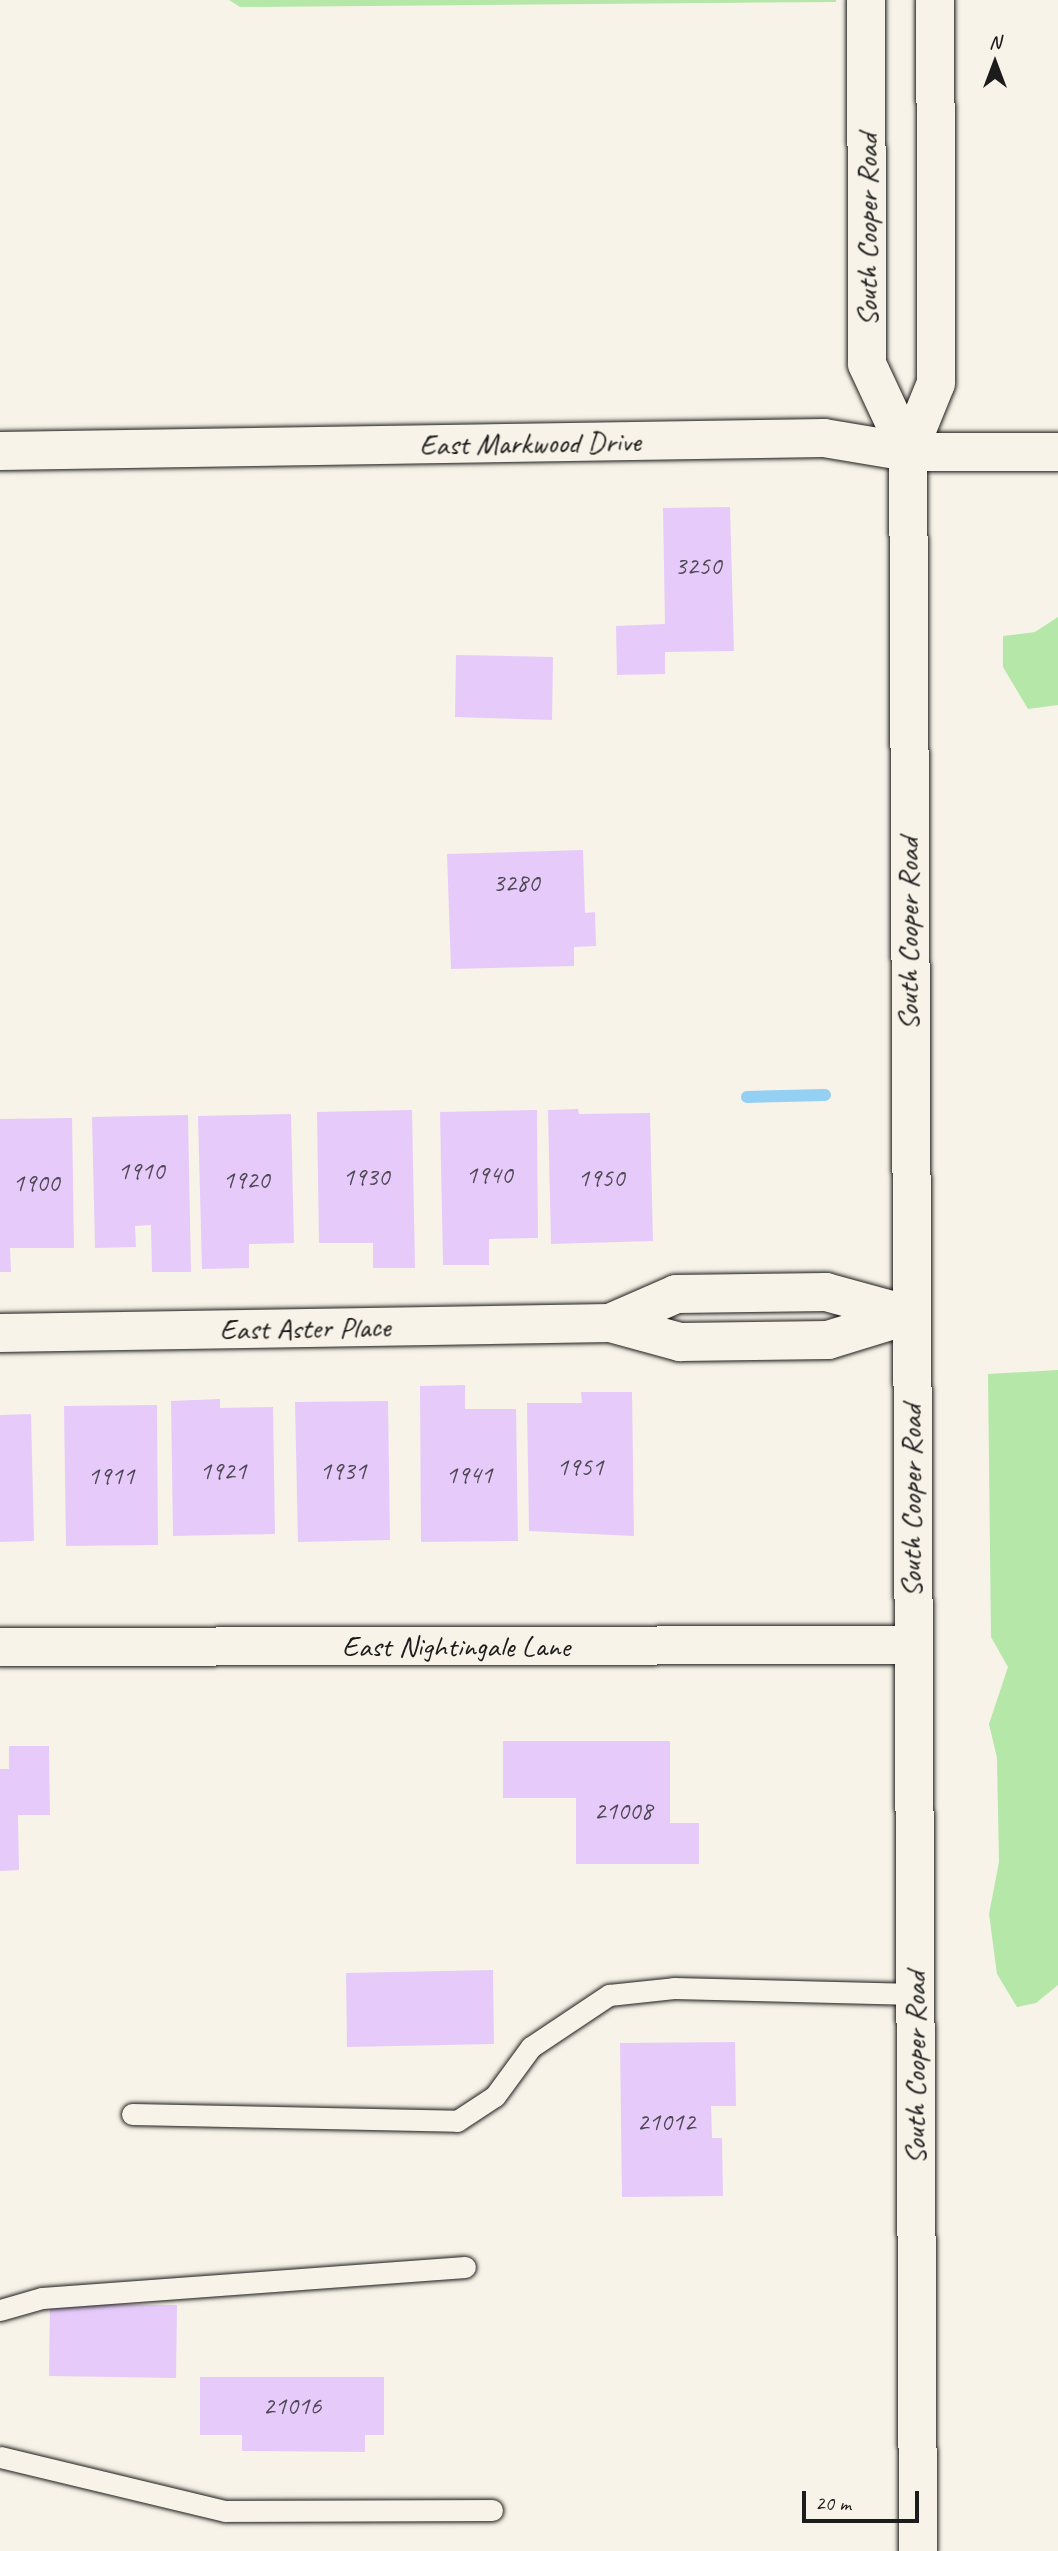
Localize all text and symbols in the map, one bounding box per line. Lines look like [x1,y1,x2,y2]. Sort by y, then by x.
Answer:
north arrow [960,28,1030,98]
text: N [989,30,1001,54]
street label: South Cooper Road [849,134,885,326]
street label: East Markwood Drive [418,423,642,463]
house number: 3250 [675,550,721,582]
street label: South Cooper Road [890,838,926,1030]
house number: 3280 [493,867,539,899]
house number: 1910 [118,1155,164,1187]
house number: 1940 [466,1159,512,1191]
house number: 1930 [343,1161,389,1193]
house number: 1950 [578,1162,624,1194]
house number: 1920 [223,1164,269,1196]
house number: 1900 [13,1167,59,1199]
street label: East Aster Place [219,1309,391,1347]
street label: South Cooper Road [893,1405,929,1597]
house number: 1951 [557,1451,603,1483]
house number: 1921 [200,1455,246,1487]
house number: 1931 [320,1455,366,1487]
house number: 1941 [446,1459,492,1491]
house number: 1911 [88,1460,134,1492]
street label: East Nightingale Lane [342,1628,570,1664]
house number: 21008 [594,1795,652,1827]
street label: South Cooper Road [897,1972,933,2164]
house number: 21012 [637,2106,695,2138]
house number: 21016 [263,2390,321,2422]
scale bar [806,2478,923,2522]
text: 20 m [815,2490,851,2516]

